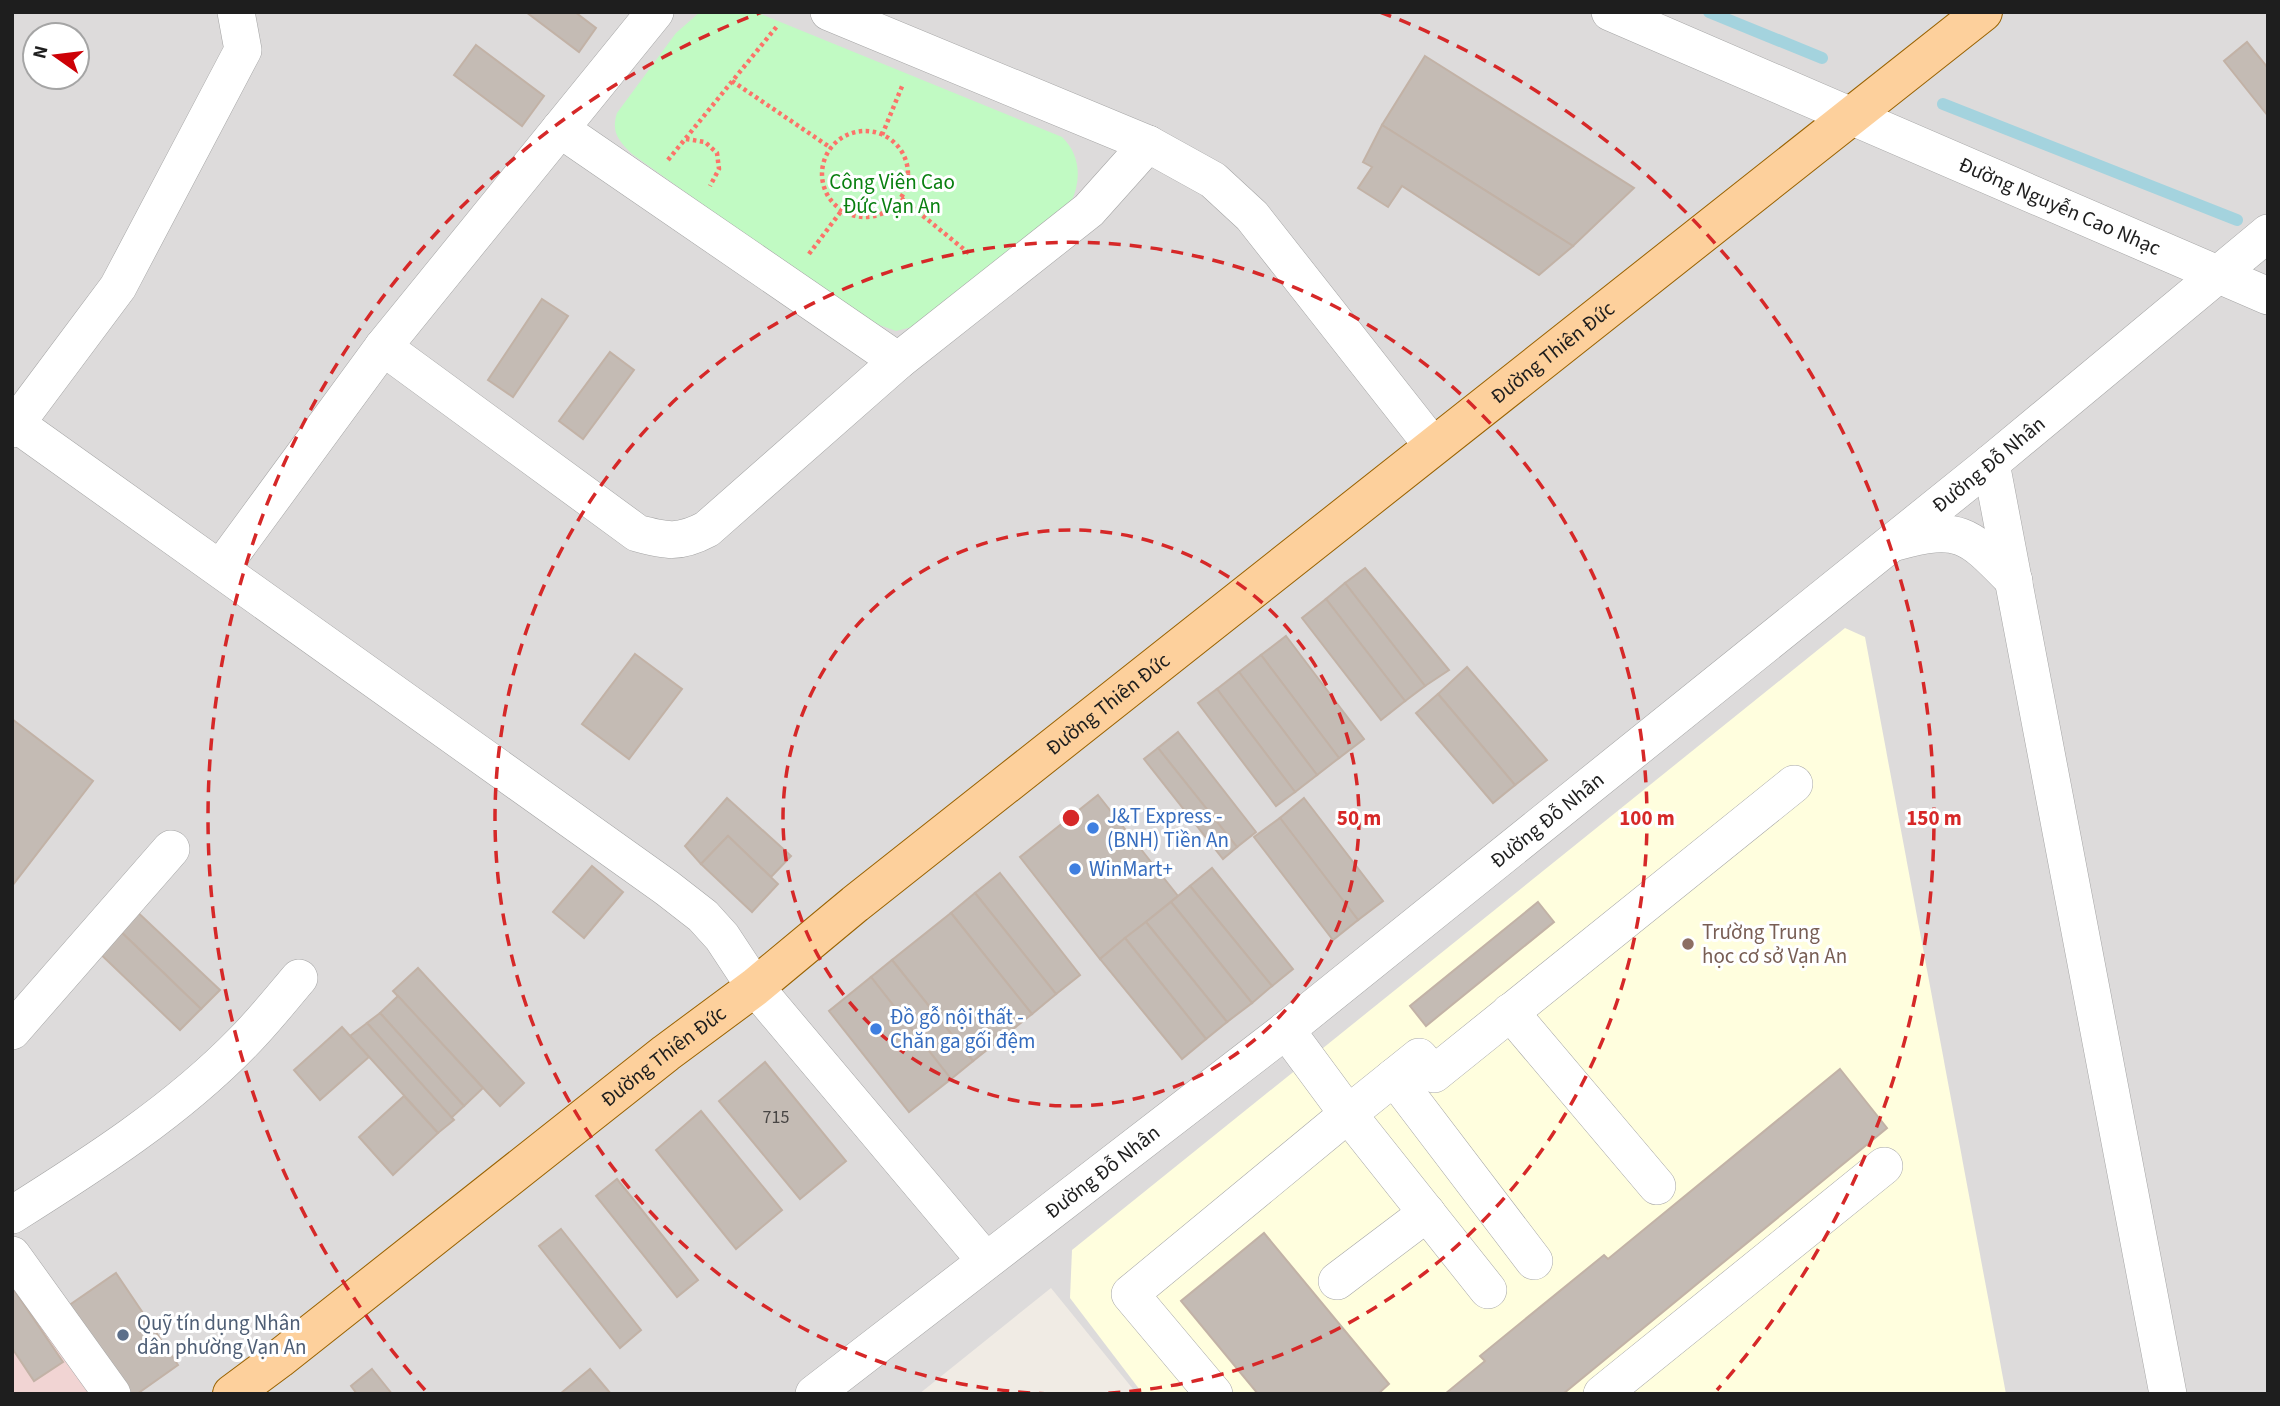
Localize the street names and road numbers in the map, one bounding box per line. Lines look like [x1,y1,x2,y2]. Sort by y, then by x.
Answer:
street label: Đường Nguyễn Cao Nhạc [1954,149,2166,263]
street label: Đường Thiên Đức [1484,294,1621,411]
street label: Đường Đỗ Nhân [1925,409,2052,520]
street label: Đường Thiên Đức [1039,645,1177,763]
street label: Đường Đỗ Nhân [1484,765,1610,875]
street label: Đường Thiên Đức [594,998,733,1114]
street label: Đường Đỗ Nhân [1038,1118,1166,1226]

